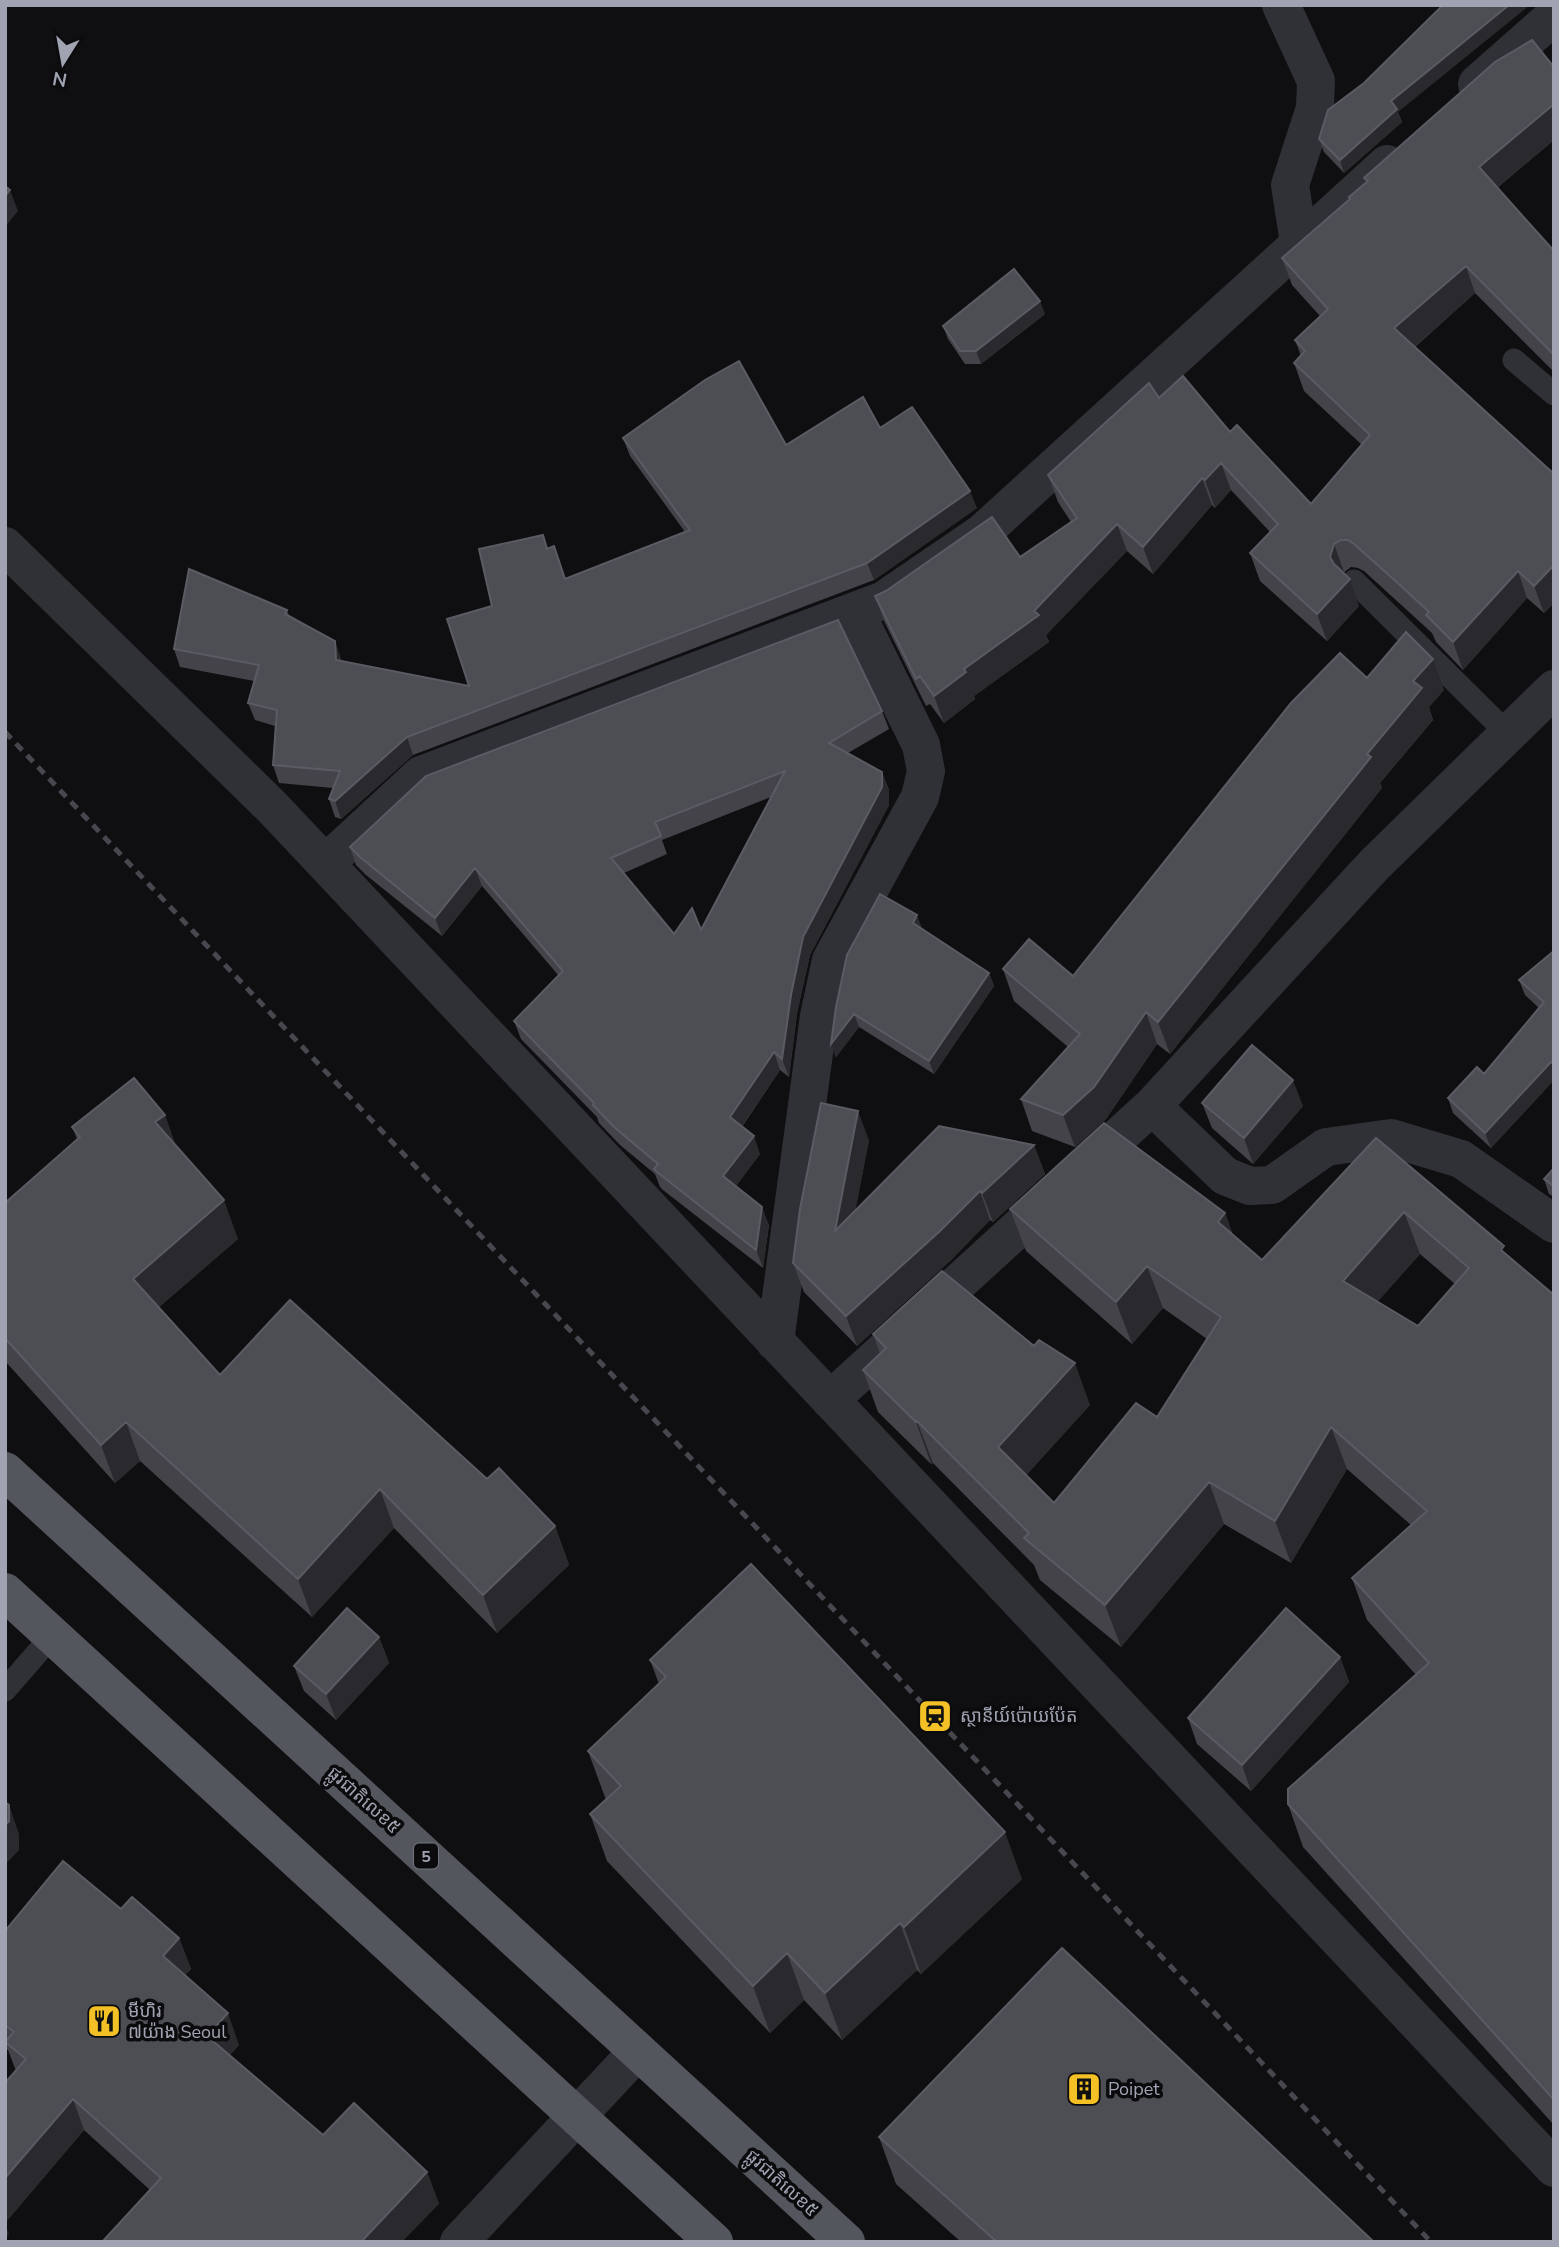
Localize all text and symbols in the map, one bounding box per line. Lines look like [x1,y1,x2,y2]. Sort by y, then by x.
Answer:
north arrow [28,28,98,98]
text: N [50,65,69,93]
station icon: ស្ថានីយ៍ប៉ោយប៉ែត [916,1697,954,1735]
place label: ស្ថានីយ៍ប៉ោយប៉ែត [960,1704,1077,1728]
street label: ផ្លូវជាតិលេខ៥ [320,1761,406,1842]
road number: 5 [414,1844,438,1868]
place label: មីហិរ ៧យ៉ាង Seoul [128,1999,227,2044]
restaurant icon: មីហិរ ៧យ៉ាង Seoul [85,2002,123,2040]
building icon: Poipet [1065,2070,1103,2108]
place label: Poipet [1108,2077,1160,2101]
street label: ផ្លូវជាតិលេខ៥ [738,2144,824,2225]

